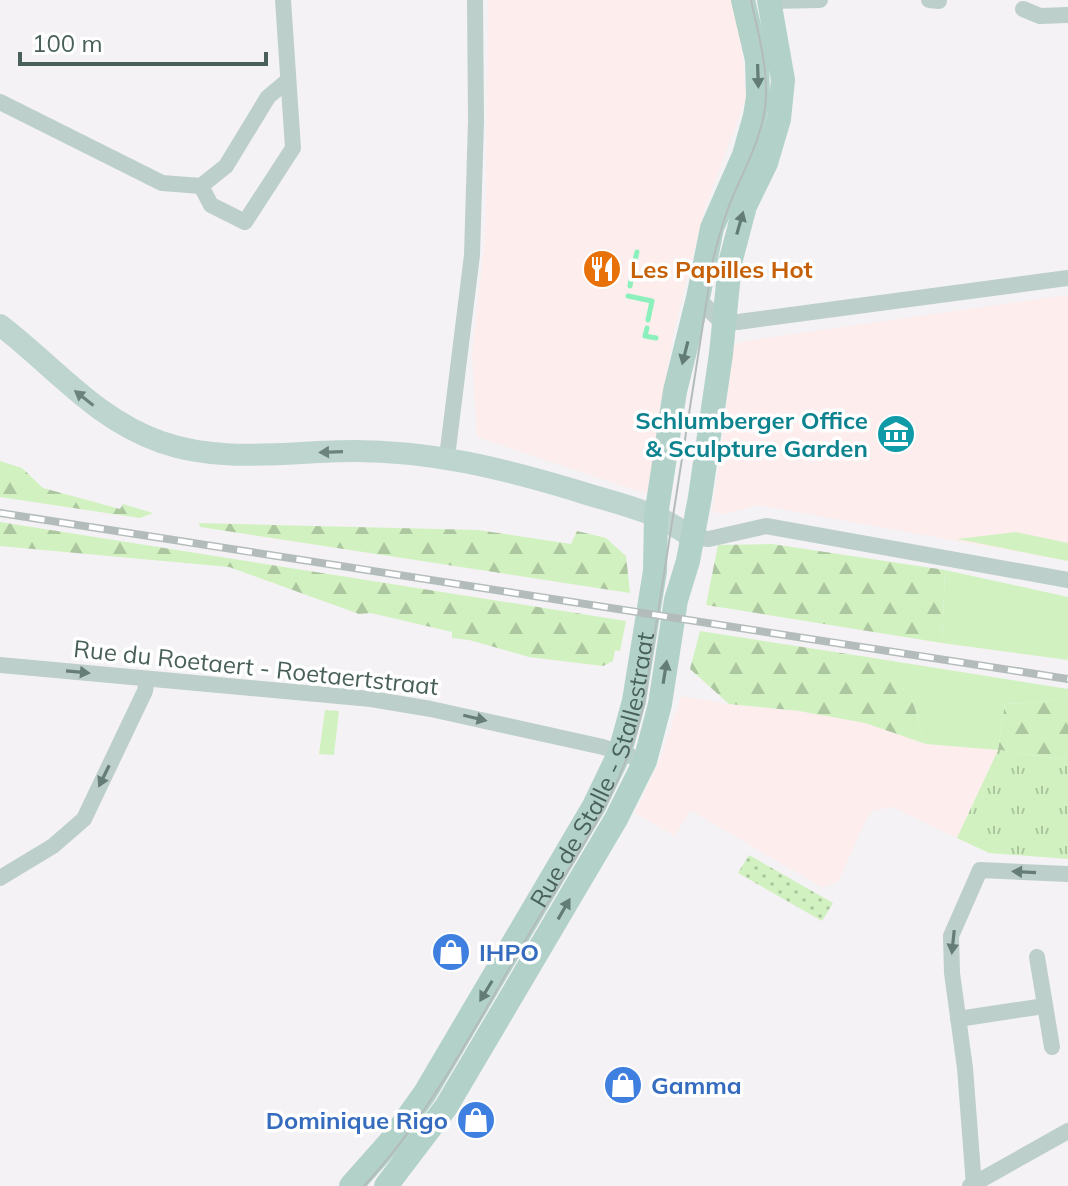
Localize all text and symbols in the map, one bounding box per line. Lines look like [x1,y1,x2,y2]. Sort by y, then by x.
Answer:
scale bar [20,16,266,66]
text: 100 m [32,28,103,58]
one-way arrow [751,64,764,89]
one-way arrow [734,211,747,235]
restaurant icon: Les Papilles Hot [581,248,623,290]
place label: Les Papilles Hot [630,254,813,284]
one-way arrow [679,340,691,365]
one-way arrow [74,390,94,407]
place label: Schlumberger Office & Sculpture Garden [635,405,868,463]
museum icon: Schlumberger Office & Sculpture Garden [875,413,917,455]
one-way arrow [318,445,343,458]
street label: Rue de Stalle - Stallestraat [523,630,660,912]
street label: Rue du Roetaert - Roetaertstraat [72,633,440,701]
one-way arrow [659,659,672,684]
one-way arrow [66,666,91,679]
one-way arrow [462,712,487,725]
one-way arrow [97,764,111,787]
one-way arrow [1011,866,1036,879]
one-way arrow [557,898,571,920]
one-way arrow [947,930,960,955]
shop icon: IHPO [430,931,472,973]
place label: IHPO [479,937,539,967]
one-way arrow [479,980,493,1002]
shop icon: Gamma [602,1064,644,1106]
place label: Gamma [651,1070,742,1100]
shop icon: Dominique Rigo [455,1099,497,1141]
place label: Dominique Rigo [266,1105,448,1135]

